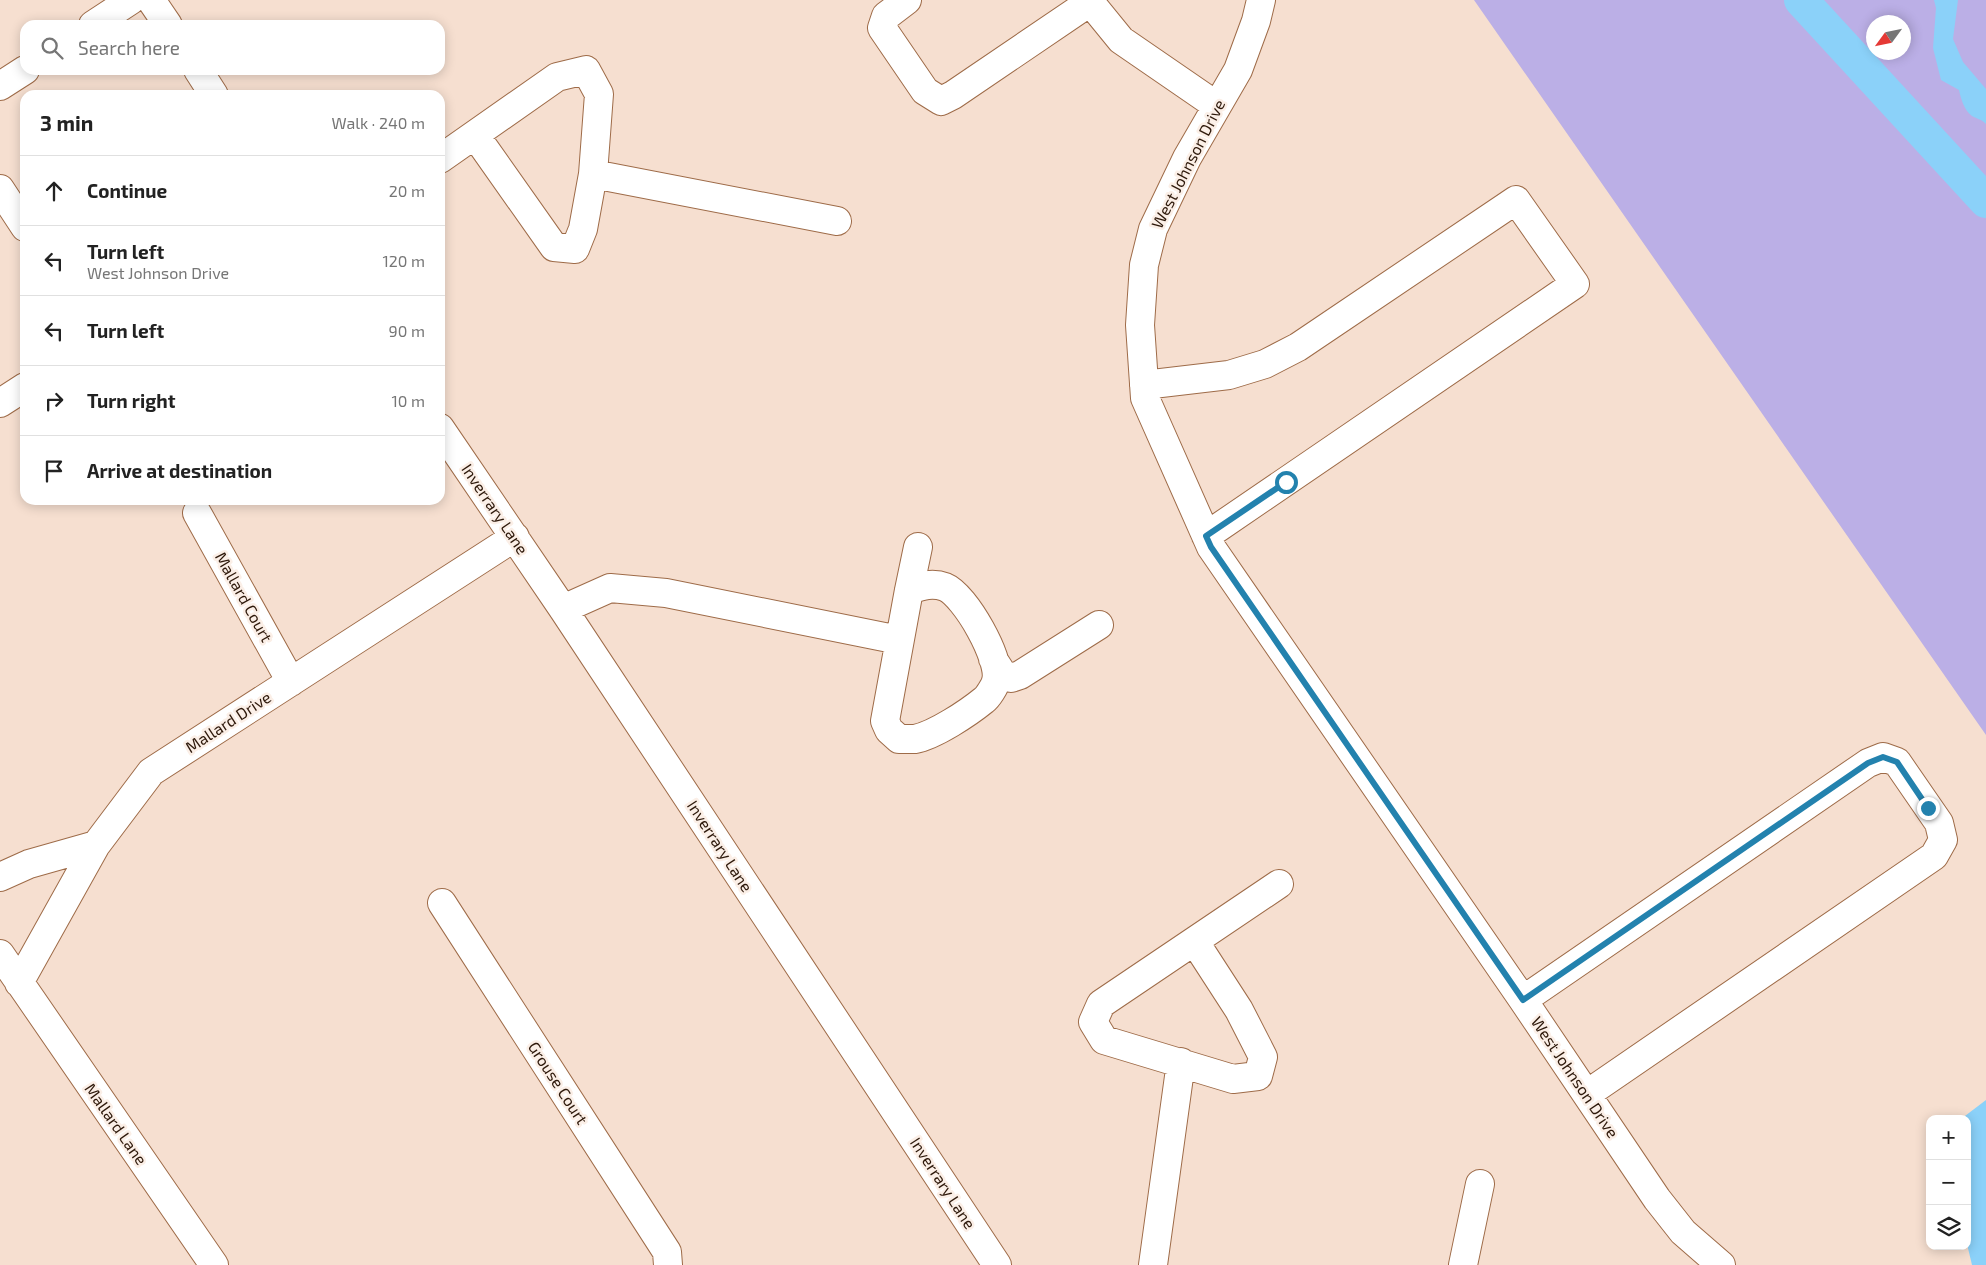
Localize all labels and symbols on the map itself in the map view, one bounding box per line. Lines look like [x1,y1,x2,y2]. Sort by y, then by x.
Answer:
north arrow [1866,15,1911,60]
street label: West Johnson Drive [1147,96,1228,231]
street label: Inverrary Lane [458,460,533,558]
route start [1275,471,1298,494]
street label: Mallard Court [212,548,277,645]
street label: Mallard Drive [181,687,274,756]
street label: Inverrary Lane [684,796,757,895]
route end [1917,797,1940,820]
street label: West Johnson Drive [1528,1012,1623,1141]
street label: Grouse Court [525,1038,592,1128]
street label: Mallard Lane [81,1079,151,1168]
street label: Inverrary Lane [907,1133,980,1232]

